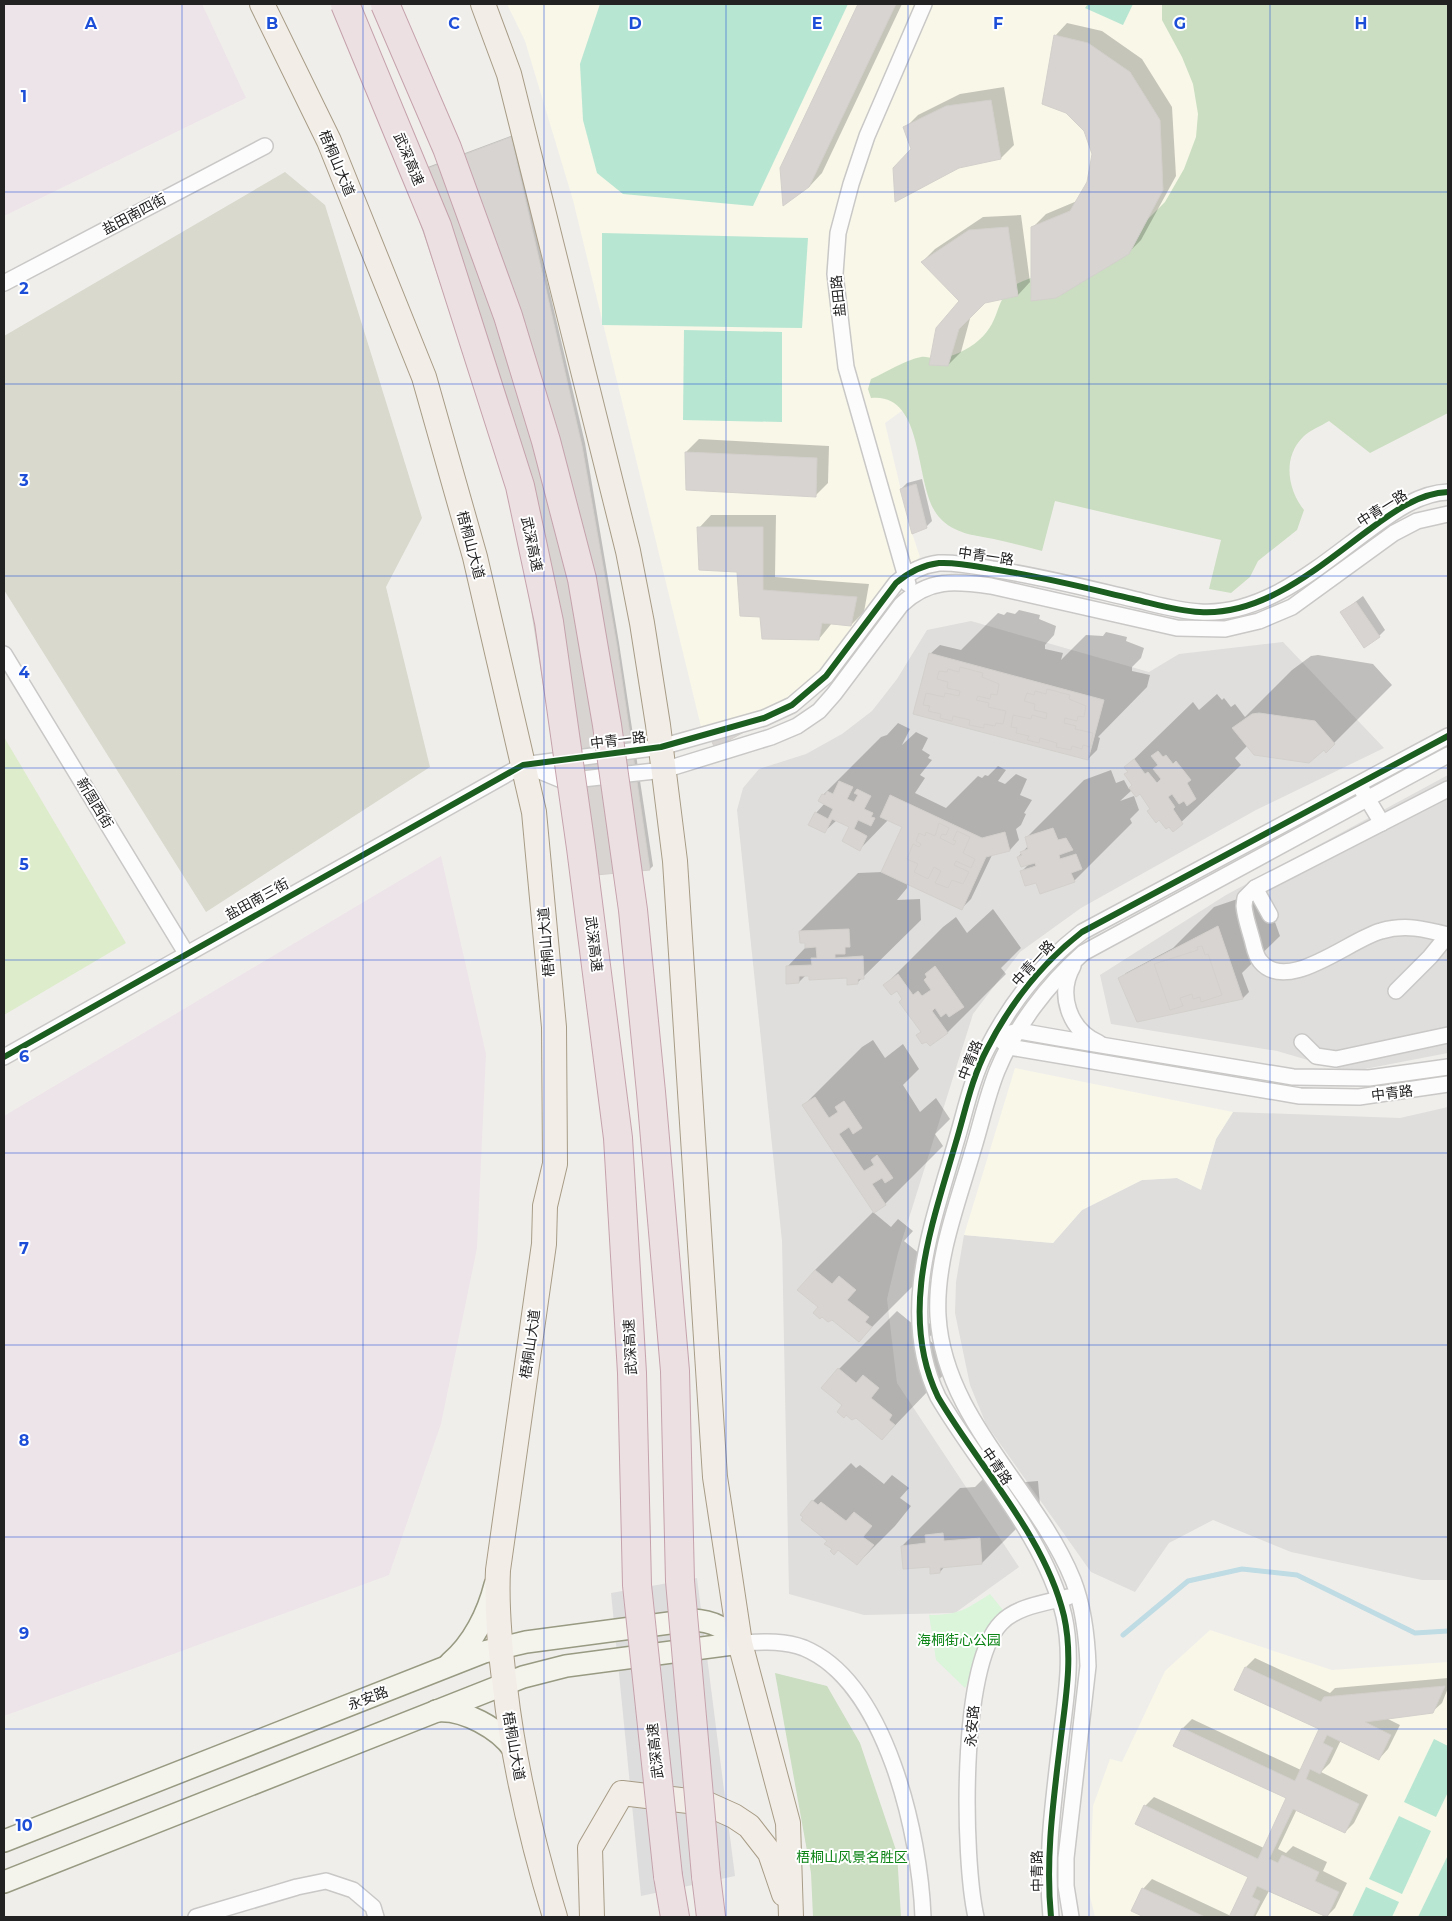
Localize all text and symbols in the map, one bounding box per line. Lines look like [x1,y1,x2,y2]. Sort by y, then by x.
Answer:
text: A [84,14,98,33]
text: B [266,14,278,33]
text: C [448,14,460,33]
text: D [628,14,642,33]
text: E [812,14,822,33]
text: F [993,14,1003,33]
text: G [1174,14,1186,33]
text: H [1355,14,1367,33]
text: 1 [21,87,27,106]
street label: 梧桐山大道 [315,127,359,199]
street label: 武深高速 [390,130,428,188]
street label: 盐田南四街 [99,190,169,238]
street label: 盐田路 [827,274,849,318]
text: 2 [19,279,29,298]
text: 3 [18,471,29,490]
street label: 中青一路 [1353,486,1411,530]
street label: 梧桐山大道 [453,509,489,581]
street label: 武深高速 [517,515,547,573]
street label: 中青一路 [957,543,1015,569]
text: 4 [18,663,30,682]
street label: 中青一路 [589,728,647,752]
street label: 新围西街 [73,774,117,832]
text: 5 [19,855,29,874]
street label: 盐田南三街 [222,874,292,924]
street label: 梧桐山大道 [534,906,558,978]
street label: 武深高速 [582,915,606,973]
street label: 中青一路 [1008,936,1058,990]
street label: 中青路 [954,1037,986,1083]
text: 6 [19,1047,29,1066]
street label: 中青路 [1370,1082,1414,1104]
text: 7 [19,1239,29,1258]
street label: 梧桐山大道 [516,1308,544,1380]
street label: 武深高速 [620,1319,640,1375]
text: 8 [19,1431,29,1450]
street label: 中青路 [978,1444,1016,1488]
text: 9 [19,1624,29,1643]
park label: 海桐街心公园 [917,1631,1001,1649]
street label: 永安路 [345,1682,391,1714]
street label: 永安路 [961,1704,983,1748]
street label: 梧桐山大道 [499,1710,529,1782]
street label: 武深高速 [643,1722,667,1780]
text: 10 [15,1816,33,1835]
park label: 梧桐山风景名胜区 [796,1848,908,1866]
street label: 中青路 [1028,1850,1046,1892]

